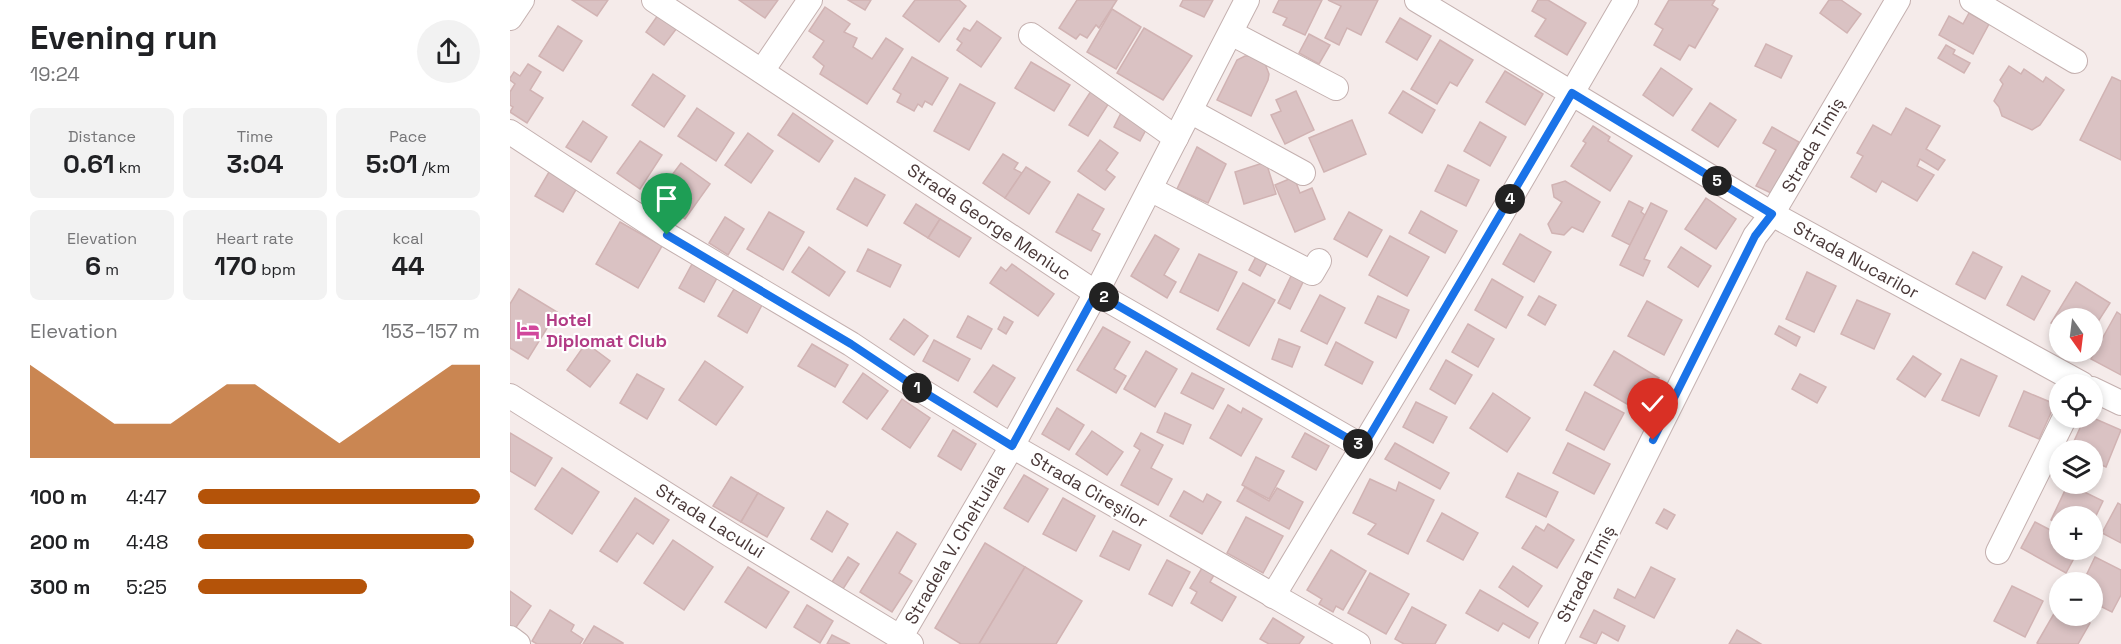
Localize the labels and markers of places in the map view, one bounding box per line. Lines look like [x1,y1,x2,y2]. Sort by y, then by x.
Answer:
pin: 5 [1702,166,1732,196]
pin [641,173,692,235]
pin: 4 [1495,184,1525,214]
pin: 2 [1089,282,1119,312]
place label: Hotel Diplomat Club [546,308,667,352]
hotel icon: Hotel Diplomat Club [515,317,541,343]
pin: 1 [902,373,932,403]
pin [1627,378,1678,440]
pin: 3 [1343,429,1373,459]

